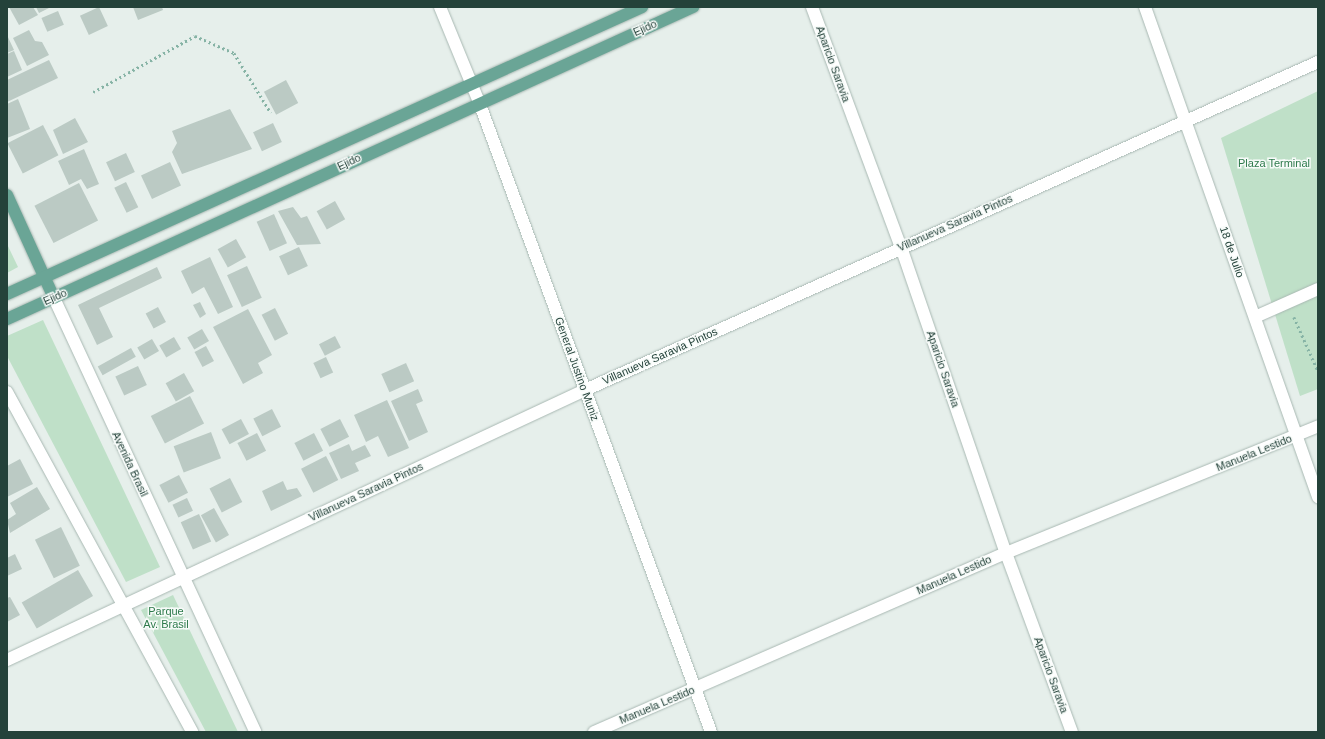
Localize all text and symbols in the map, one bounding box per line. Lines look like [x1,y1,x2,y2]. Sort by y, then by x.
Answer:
street label: Ejido [631,17,659,39]
street label: Aparicio Saravia [813,24,853,104]
street label: Ejido [335,151,363,173]
park label: Plaza Terminal [1238,156,1310,170]
street label: Villanueva Saravia Pintos [895,192,1015,254]
street label: 18 de Julio [1217,225,1247,279]
street label: Ejido [41,286,69,308]
street label: General Justino Muniz [552,315,602,423]
street label: Villanueva Saravia Pintos [600,325,720,387]
street label: Aparicio Saravia [924,329,962,409]
street label: Avenida Brasil [109,429,151,499]
street label: Manuela Lestido [1214,432,1294,474]
street label: Villanueva Saravia Pintos [307,460,425,524]
street label: Manuela Lestido [914,553,994,597]
park label: Parque Av. Brasil [143,605,189,631]
street label: Aparicio Saravia [1031,635,1071,715]
street label: Manuela Lestido [617,683,697,727]

